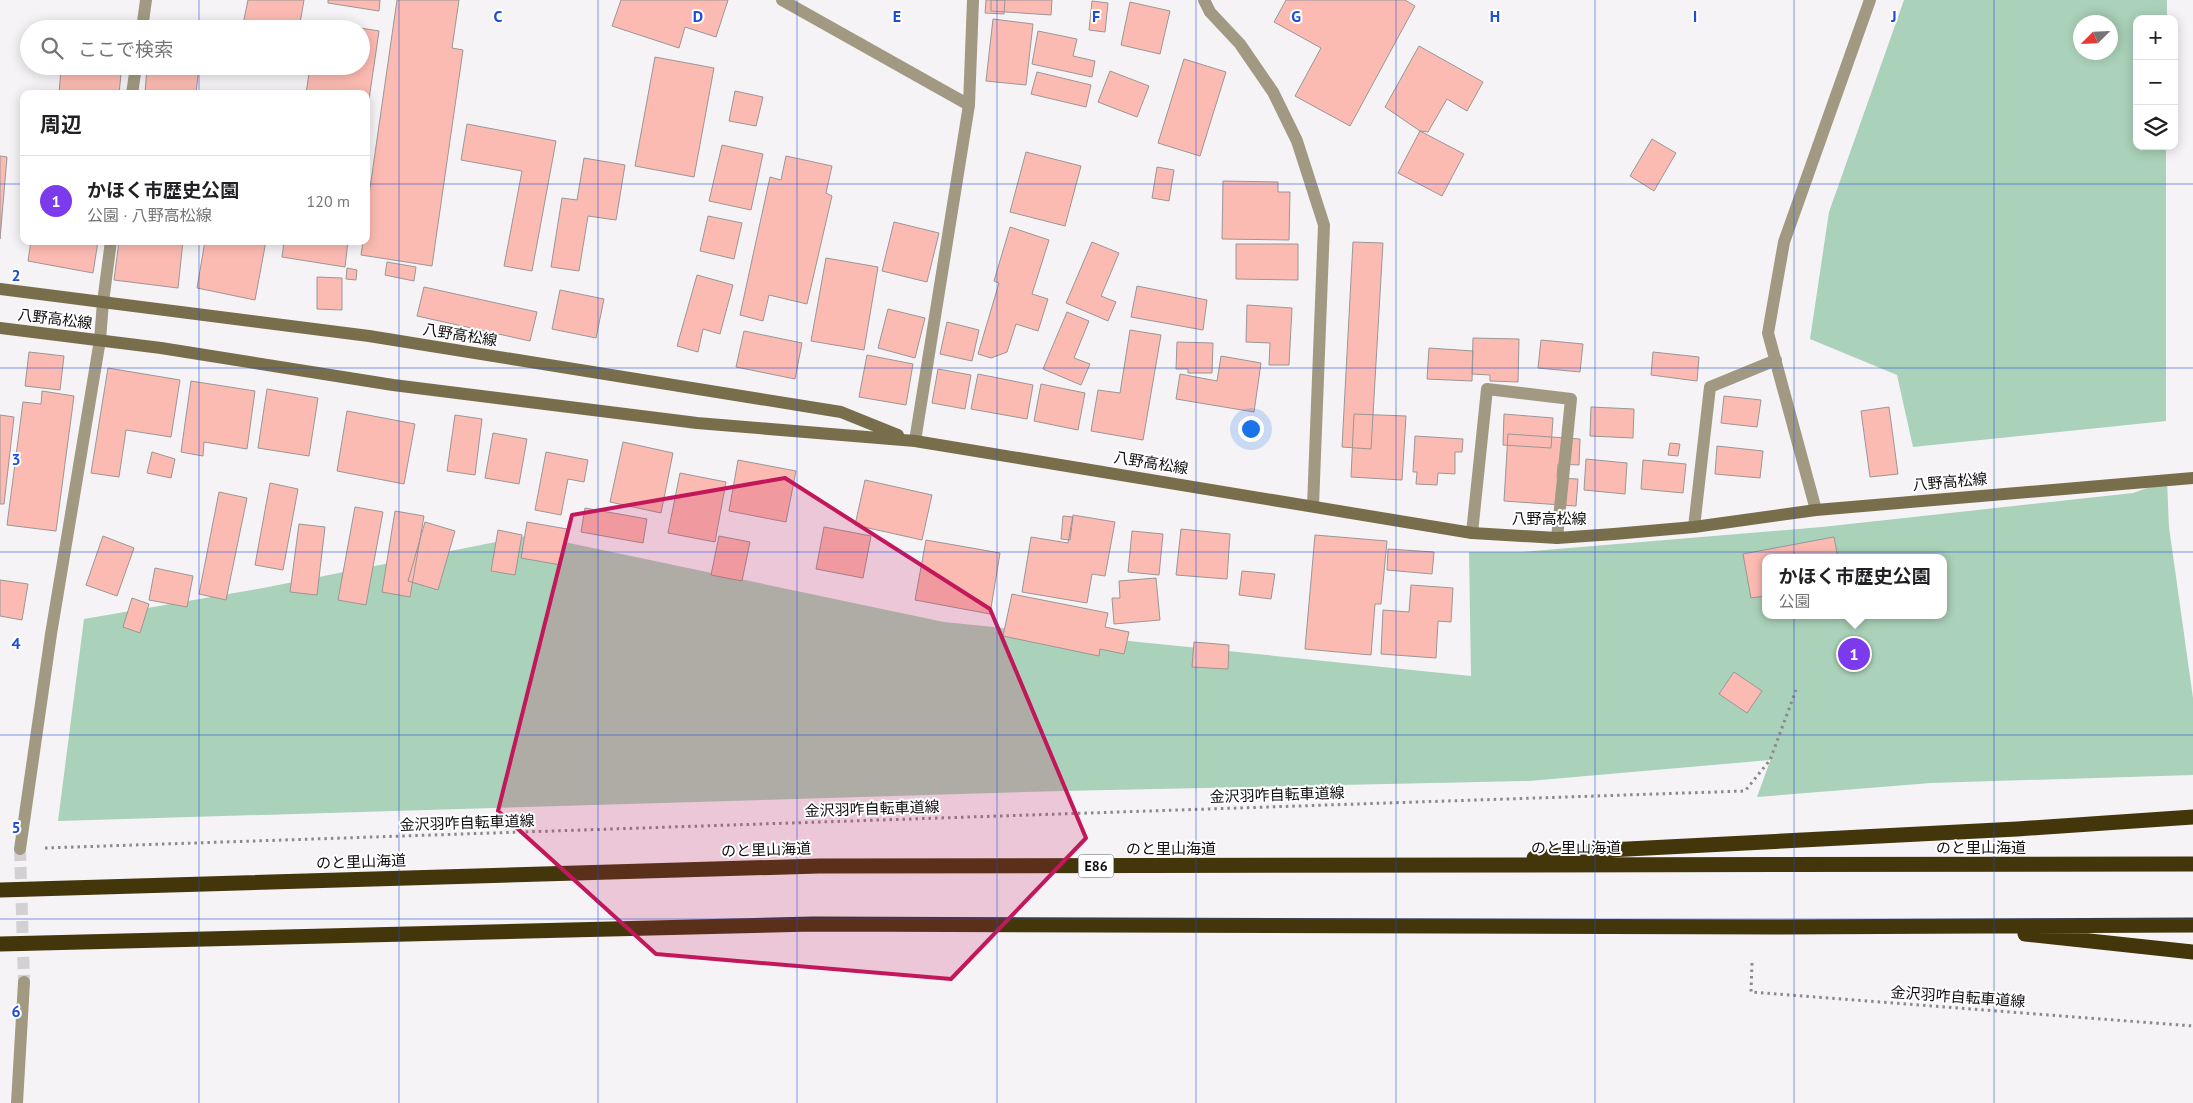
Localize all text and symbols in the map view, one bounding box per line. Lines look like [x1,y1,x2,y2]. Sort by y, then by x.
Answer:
text: C [494,6,503,26]
text: D [693,6,703,26]
text: E [893,6,901,26]
text: F [1092,6,1100,26]
text: G [1291,6,1301,26]
text: H [1490,6,1500,26]
text: I [1693,6,1697,26]
text: J [1890,6,1897,26]
north arrow [2073,15,2118,60]
map controls [2133,15,2178,150]
button: + [2133,15,2178,60]
search box [20,20,370,75]
icon: search [38,34,66,62]
text: ここで検索 [78,37,173,61]
button: − [2133,60,2178,105]
button: layers [2133,105,2178,150]
text: 周辺 [40,111,82,138]
text: かほく市歴史公園 [87,178,239,202]
text: 1 [51,191,61,211]
text: 120 m [307,191,350,211]
text: 公園 · 八野高松線 [87,205,212,225]
text: 2 [11,265,21,285]
street label: 八野高松線 [17,305,93,333]
street label: 八野高松線 [422,319,499,350]
your location [1238,416,1264,442]
street label: 八野高松線 [1113,447,1190,478]
text: 3 [11,449,21,469]
street label: 八野高松線 [1912,469,1988,494]
street label: 八野高松線 [1511,509,1587,528]
popup [1762,554,1947,619]
text: かほく市歴史公園 [1778,564,1931,588]
text: 公園 [1778,591,1811,611]
text: 4 [11,633,21,653]
pin: 1 [1838,635,1870,673]
street label: 金沢羽咋自転車道線 [1209,783,1345,806]
street label: 金沢羽咋自転車道線 [804,797,940,820]
street label: 金沢羽咋自転車道線 [399,811,535,834]
text: 5 [11,817,21,837]
street label: のと里山海道 [721,838,811,861]
street label: のと里山海道 [1531,838,1621,857]
street label: のと里山海道 [1936,838,2026,857]
street label: のと里山海道 [1126,839,1216,858]
street label: のと里山海道 [316,850,406,873]
road number: E86 [1078,854,1114,878]
street label: 金沢羽咋自転車道線 [1890,982,2026,1011]
text: 6 [11,1001,21,1021]

